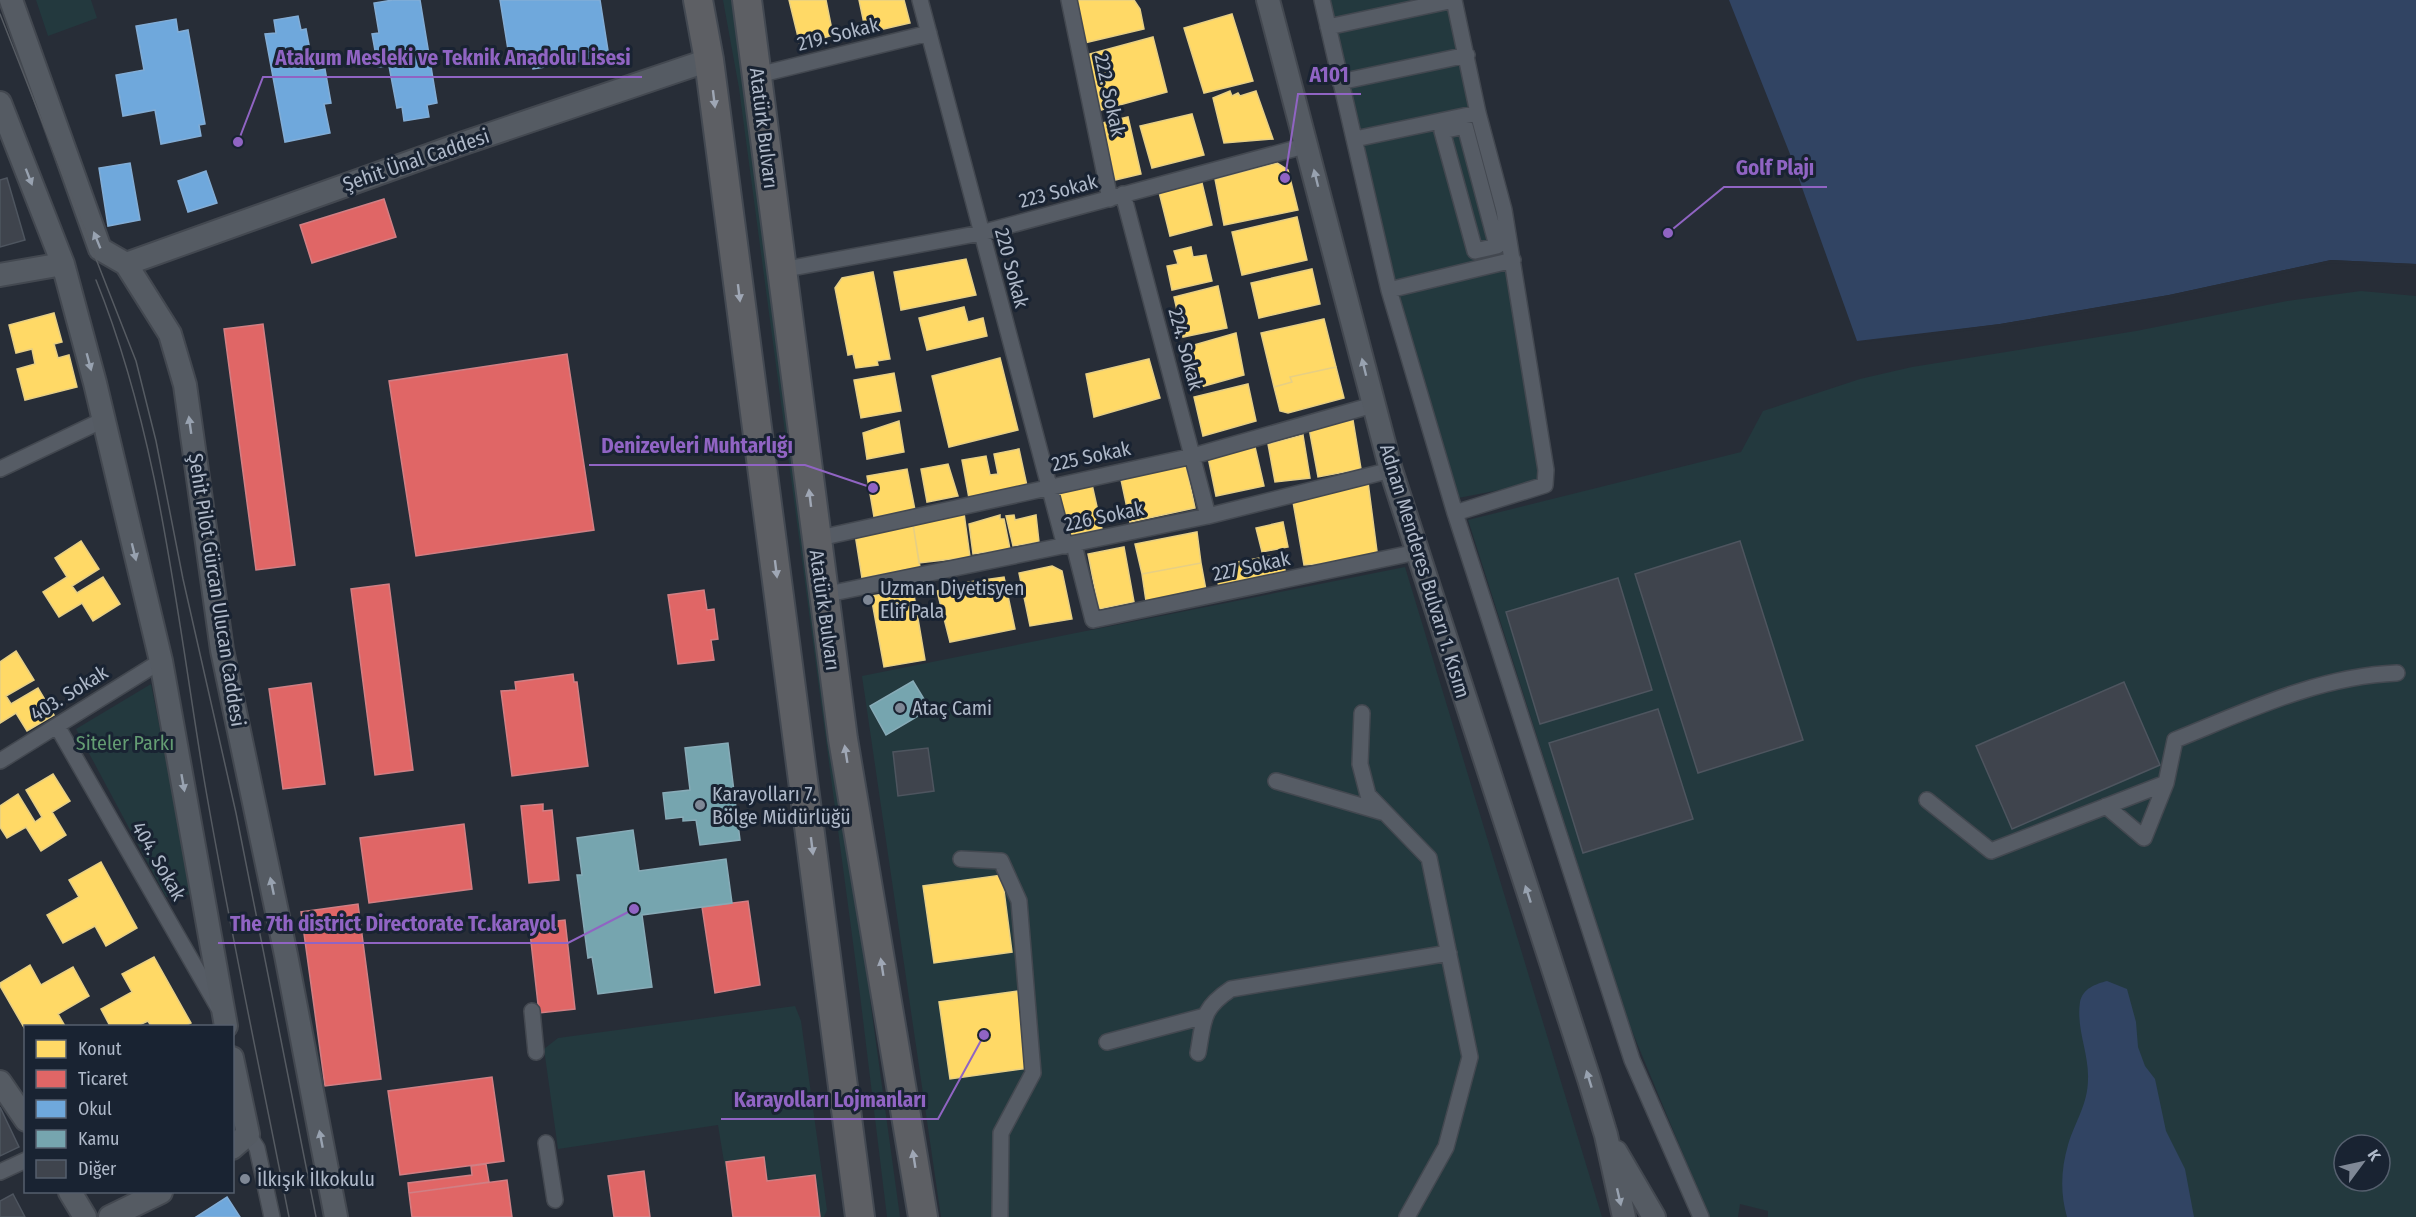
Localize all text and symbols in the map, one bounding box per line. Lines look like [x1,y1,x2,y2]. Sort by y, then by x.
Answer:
street label: 219. Sokak [795,12,882,56]
callout: Atakum Mesleki ve Teknik Anadolu Lisesi [263,38,642,77]
text: Atakum Mesleki ve Teknik Anadolu Lisesi [274,45,631,71]
street label: 222. Sokak [1090,51,1131,139]
callout: A101 [1298,55,1361,94]
text: A101 [1308,62,1349,88]
street label: Atatürk Bulvarı [745,66,783,190]
one-way arrow [709,90,719,109]
street label: Şehit Ünal Caddesi [340,124,493,197]
callout: Golf Plajı [1724,148,1827,187]
text: Golf Plajı [1736,155,1814,181]
one-way arrow [25,168,34,186]
street label: 223 Sokak [1016,169,1100,213]
one-way arrow [1311,169,1320,187]
street label: 220 Sokak [990,226,1034,311]
one-way arrow [91,230,101,248]
one-way arrow [735,283,744,302]
street label: 224. Sokak [1163,305,1209,394]
one-way arrow [85,353,94,371]
one-way arrow [1358,358,1368,376]
one-way arrow [186,415,195,434]
callout: Denizevleri Muhtarlığı [589,426,805,465]
text: Denizevleri Muhtarlığı [601,433,793,459]
street label: 225 Sokak [1049,436,1133,476]
street label: Adnan Menderes Bulvarı 1. Kısım [1375,441,1475,701]
street label: Şehit Pilot Gürcan Ulucan Caddesi [183,452,250,729]
one-way arrow [805,489,815,508]
street label: 226 Sokak [1062,496,1147,536]
one-way arrow [130,542,140,561]
street label: 227 Sokak [1210,546,1293,586]
street label: Atatürk Bulvarı [805,548,845,672]
one-way arrow [771,560,780,579]
place label: Uzman Diyetisyen Elif Pala [880,576,1024,623]
marker: Uzman Diyetisyen Elif Pala [861,593,875,607]
street label: 403. Sokak [26,660,113,726]
place label: Ataç Cami [912,696,992,720]
marker: Ataç Cami [893,701,907,715]
park label: Siteler Parkı [76,731,174,755]
one-way arrow [841,744,850,763]
one-way arrow [178,774,187,793]
place label: Karayolları 7. Bölge Müdürlüğü [712,782,851,829]
marker: Karayolları 7. Bölge Müdürlüğü [693,798,707,812]
street label: 404. Sokak [127,817,192,905]
one-way arrow [807,836,817,855]
one-way arrow [267,876,276,895]
one-way arrow [1523,885,1533,903]
callout: The 7th district Directorate Tc.karayol [218,904,568,943]
text: The 7th district Directorate Tc.karayol [230,911,556,937]
one-way arrow [877,957,886,976]
legend [24,1025,234,1193]
text: Konut [78,1038,122,1060]
text: Ticaret [78,1068,128,1090]
one-way arrow [1583,1070,1593,1088]
callout: Karayolları Lojmanları [721,1080,938,1119]
text: Karayolları Lojmanları [734,1087,926,1113]
text: Okul [78,1098,112,1120]
text: Kamu [78,1128,119,1150]
one-way arrow [316,1129,325,1148]
north arrow [2332,1133,2392,1193]
text: K [2364,1146,2385,1165]
one-way arrow [909,1150,918,1169]
text: Diğer [78,1158,117,1180]
place label: İlkışık İlkokulu [257,1167,375,1192]
marker: İlkışık İlkokulu [238,1172,252,1186]
one-way arrow [1615,1187,1625,1206]

